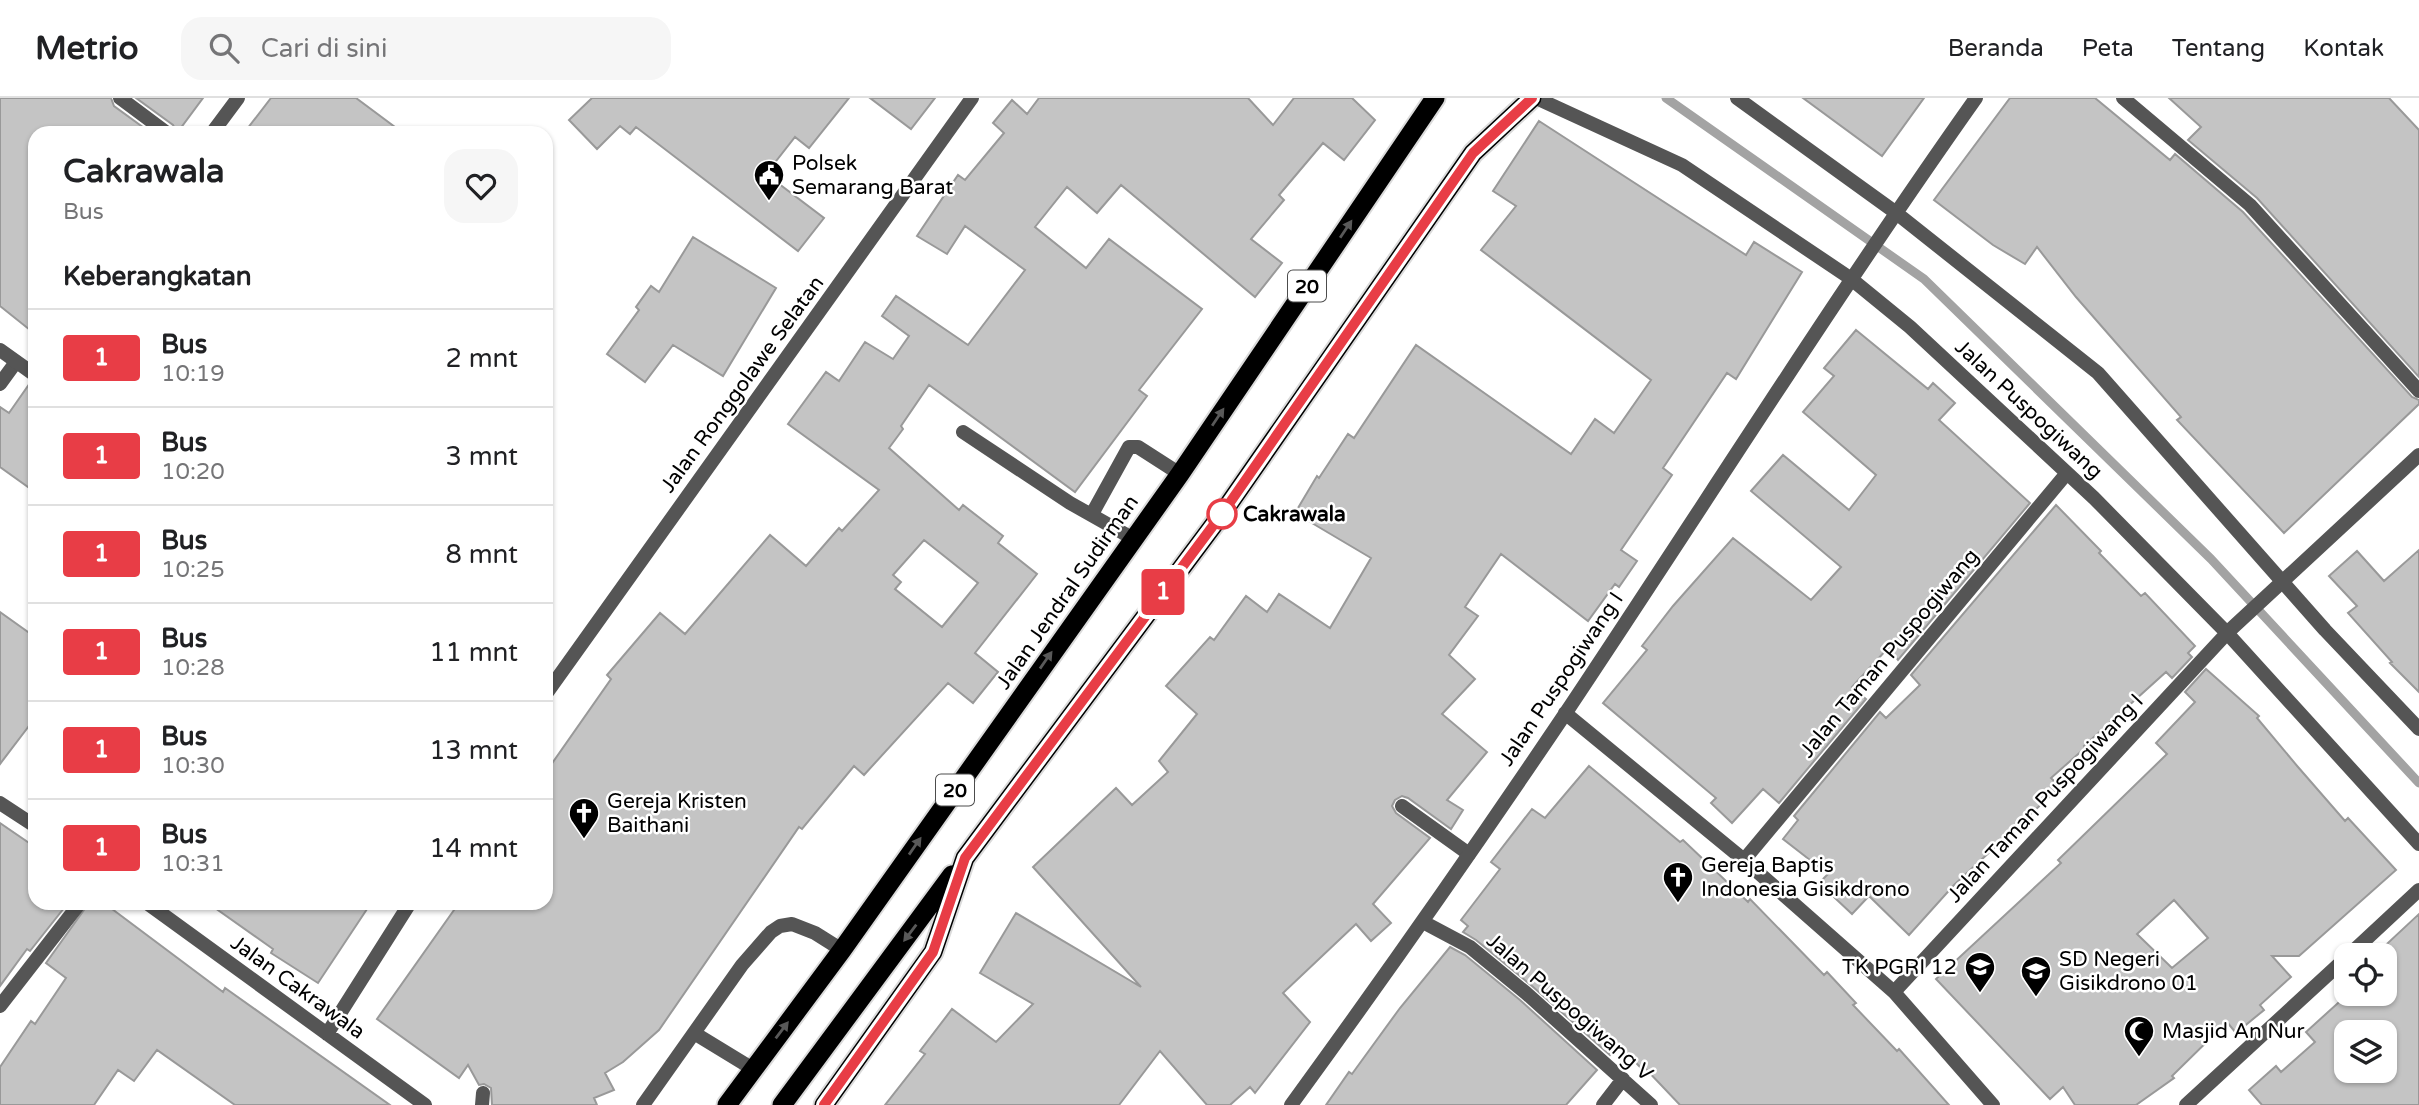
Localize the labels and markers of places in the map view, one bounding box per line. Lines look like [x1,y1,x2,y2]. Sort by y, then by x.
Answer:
place label: Polsek Semarang Barat [792,151,953,200]
public building icon: Polsek Semarang Barat [752,158,786,202]
marker: Cakrawala [1207,499,1237,529]
place label: Cakrawala [1243,502,1346,527]
place label: Gereja Kristen Baithani [607,789,747,838]
church icon: Gereja Kristen Baithani [567,796,601,840]
place label: Gereja Baptis Indonesia Gisikdrono [1701,853,1910,902]
church icon: Gereja Baptis Indonesia Gisikdrono [1661,860,1695,904]
place label: SD Negeri Gisikdrono 01 [2059,947,2198,996]
school or university icon: TK PGRI 12 [1963,950,1997,994]
school or university icon: SD Negeri Gisikdrono 01 [2019,954,2053,998]
place label: TK PGRI 12 [1842,955,1957,980]
mosque icon: Masjid An Nur [2122,1014,2156,1058]
place label: Masjid An Nur [2162,1019,2305,1044]

